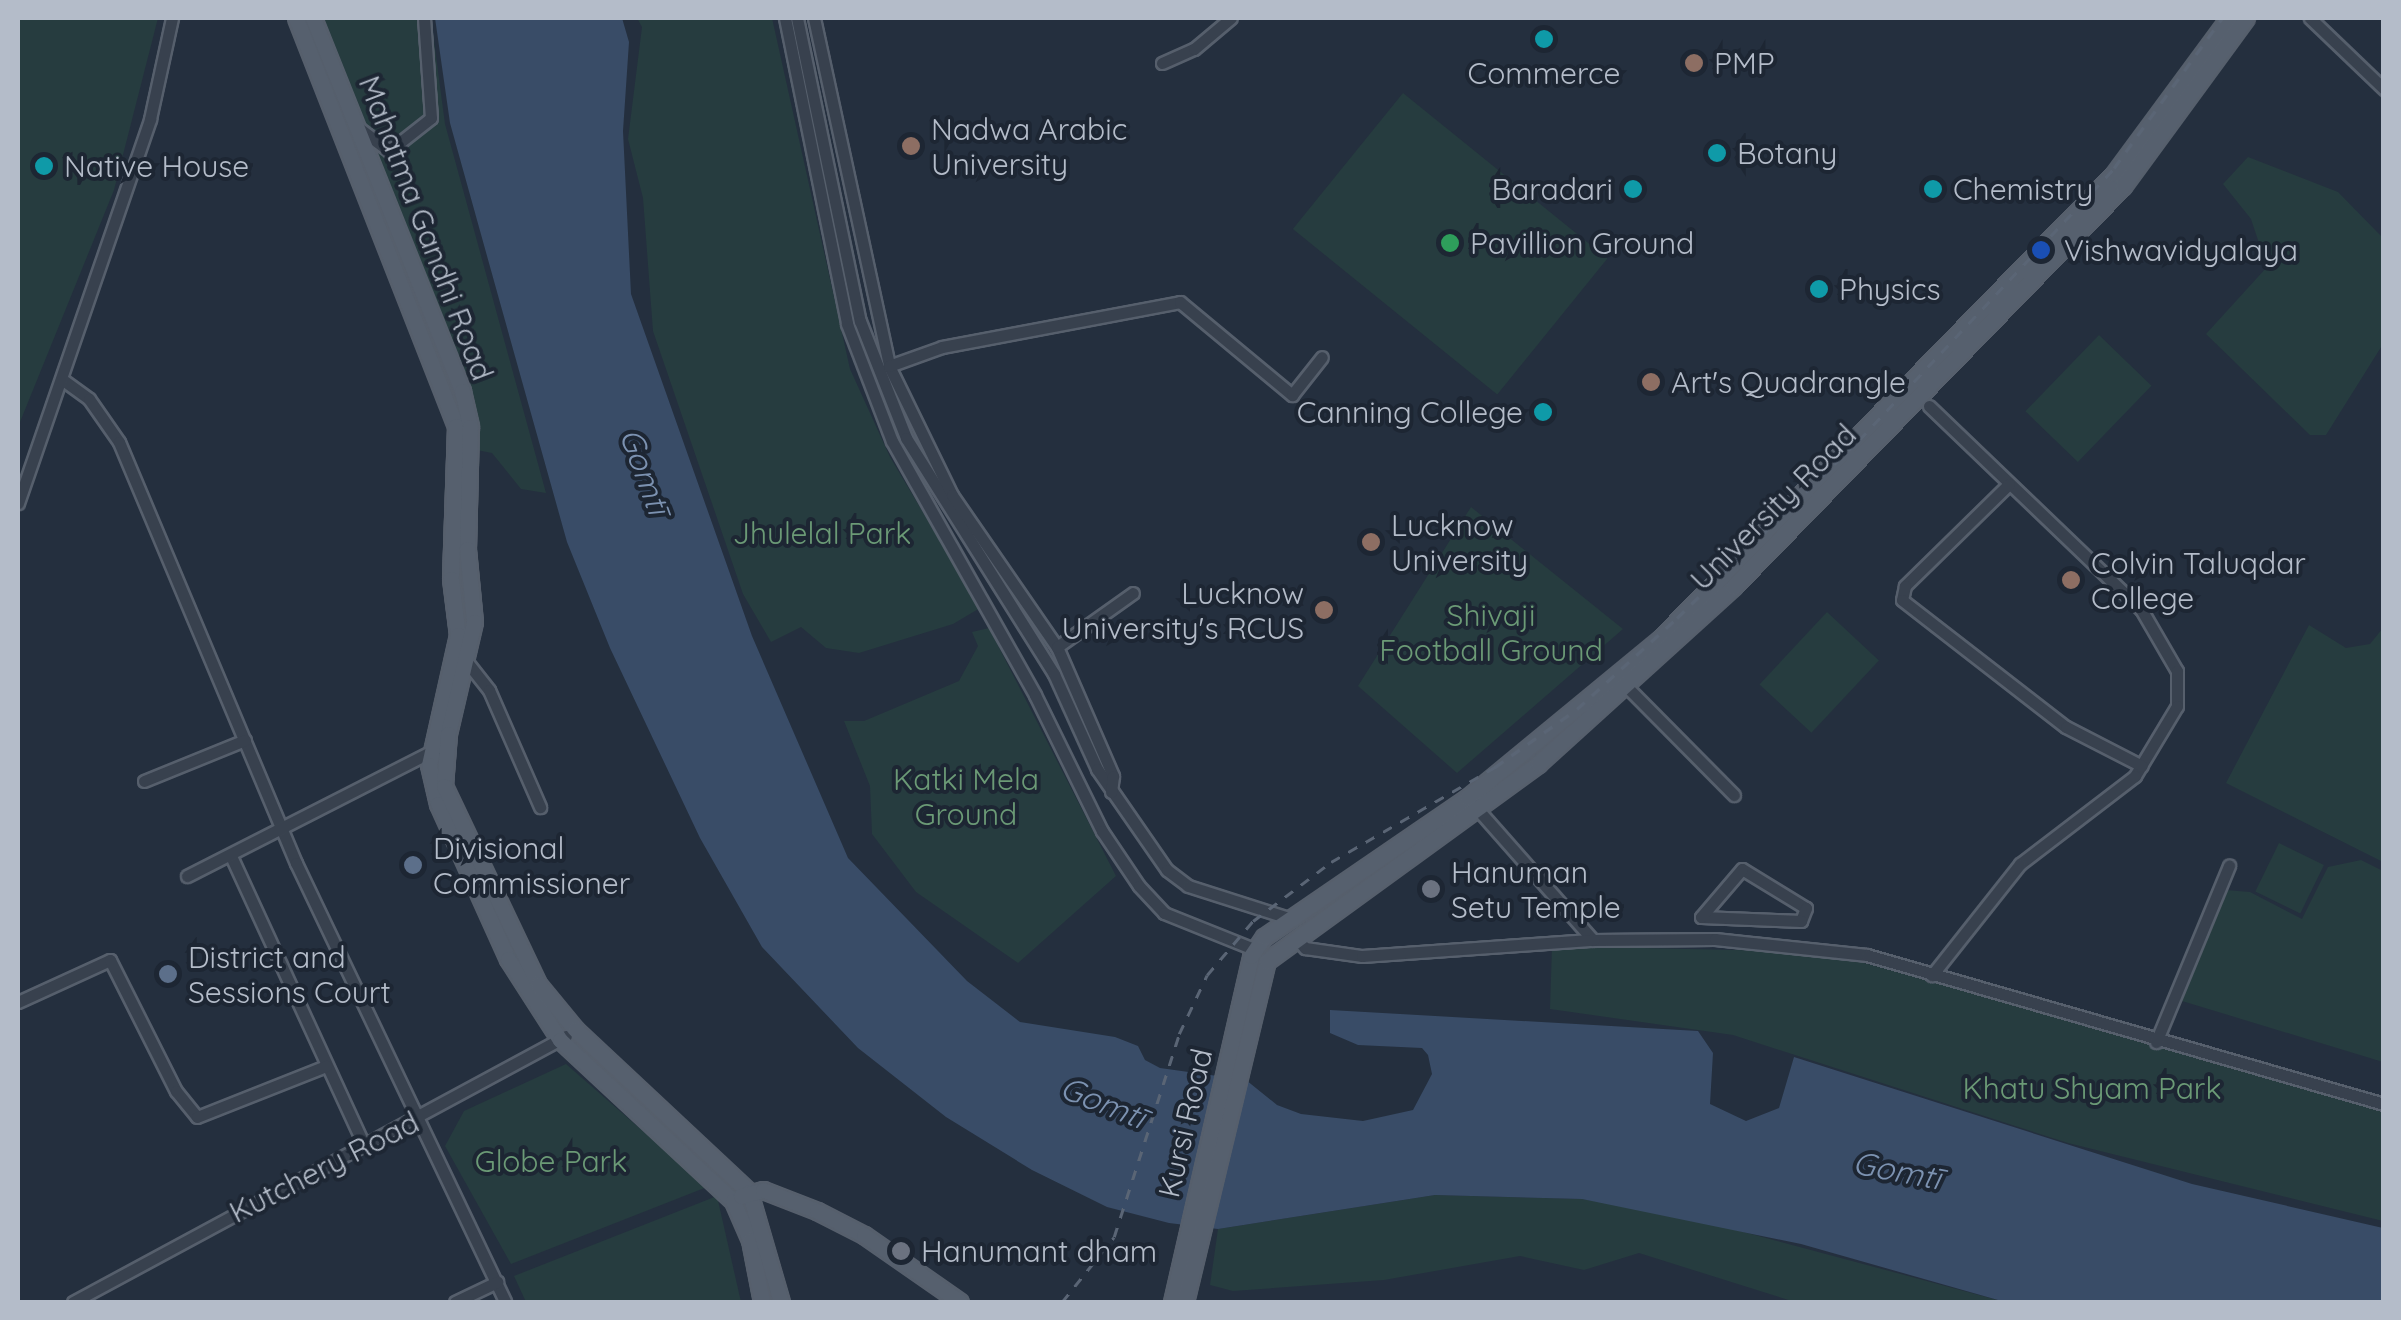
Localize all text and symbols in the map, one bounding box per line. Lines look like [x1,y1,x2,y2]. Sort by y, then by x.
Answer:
marker: Commerce [1533,28,1555,50]
place label: PMP [1714,45,1775,81]
marker: PMP [1683,52,1705,74]
place label: Commerce [1468,55,1620,91]
street label: Mahatma Gandhi Road [351,71,501,385]
place label: Nadwa Arabic University [931,111,1127,182]
marker: Nadwa Arabic University [900,135,922,157]
place label: Botany [1737,135,1837,171]
marker: Botany [1706,142,1728,164]
place label: Native House [64,148,249,184]
marker: Native House [33,155,55,177]
place label: Baradari [1492,171,1613,207]
place label: Chemistry [1953,171,2093,207]
marker: Baradari [1622,178,1644,200]
marker: Chemistry [1922,178,1944,200]
place label: Pavillion Ground [1470,225,1694,261]
marker: Pavillion Ground [1439,232,1461,254]
place label: Vishwavidyalaya [2064,232,2298,268]
marker: Vishwavidyalaya [2028,237,2054,263]
place label: Physics [1839,271,1941,307]
marker: Physics [1808,278,1830,300]
place label: Art's Quadrangle [1671,364,1906,400]
marker: Art's Quadrangle [1640,371,1662,393]
place label: Canning College [1297,394,1523,430]
marker: Canning College [1532,401,1554,423]
street label: University Road [1683,417,1863,597]
water label: Gomtī [612,423,678,519]
place label: Lucknow University [1391,507,1528,578]
park label: Jhulelal Park [733,515,911,551]
marker: Lucknow University [1360,531,1382,553]
place label: Colvin Taluqdar College [2091,545,2306,616]
marker: Colvin Taluqdar College [2060,569,2082,591]
place label: Lucknow University's RCUS [1062,575,1304,646]
park label: Shivaji Football Ground [1379,597,1603,668]
marker: Lucknow University's RCUS [1313,599,1335,621]
park label: Katki Mela Ground [893,761,1039,832]
place label: Divisional Commissioner [433,830,630,900]
marker: Divisional Commissioner [402,854,424,876]
place label: Hanuman Setu Temple [1451,854,1621,924]
marker: Hanuman Setu Temple [1420,878,1442,900]
place label: District and Sessions Court [188,939,391,1010]
marker: District and Sessions Court [157,963,179,985]
street label: Kursi Road [1150,1045,1220,1201]
water label: Gomtī [1055,1068,1151,1136]
park label: Khatu Shyam Park [1963,1070,2221,1106]
street label: Kutchery Road [223,1104,425,1230]
park label: Globe Park [475,1143,627,1179]
water label: Gomtī [1850,1143,1944,1197]
place label: Hanumant dham [921,1233,1157,1269]
marker: Hanumant dham [890,1240,912,1262]

